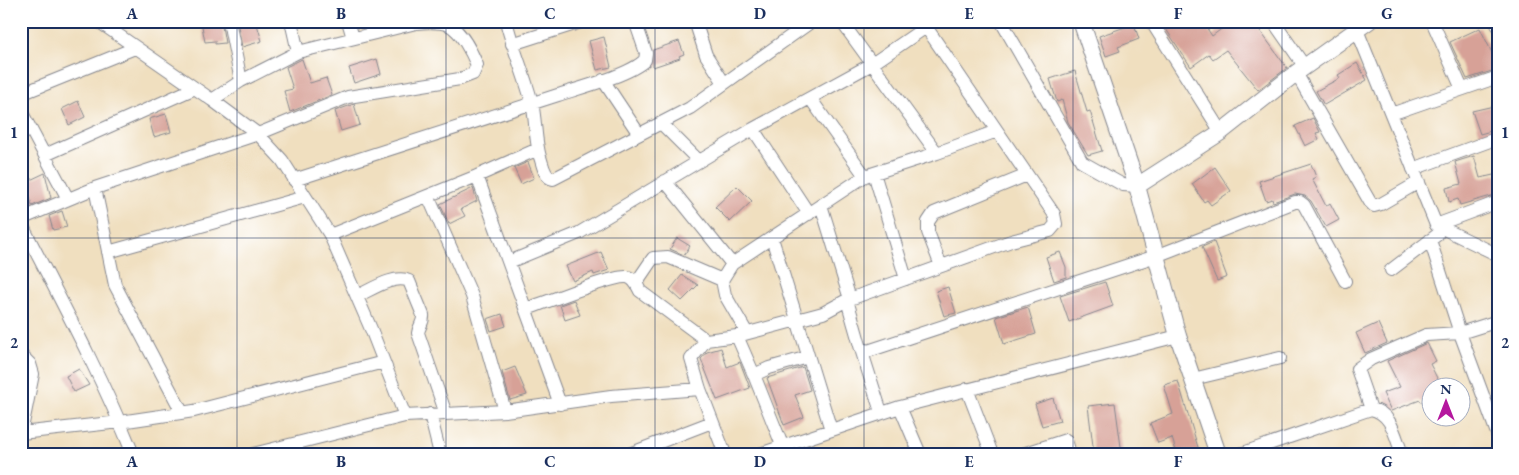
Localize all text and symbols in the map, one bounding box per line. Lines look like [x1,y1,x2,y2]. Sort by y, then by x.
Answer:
text: A [125,3,138,24]
text: B [336,3,346,24]
text: C [544,3,556,24]
text: D [754,3,766,24]
text: E [964,3,974,24]
text: F [1174,3,1183,24]
text: G [1381,3,1393,24]
text: 1 [10,122,18,143]
text: 1 [1501,122,1509,143]
text: 2 [10,332,19,353]
text: 2 [1501,332,1510,353]
north arrow [1422,378,1472,428]
text: N [1440,380,1452,398]
text: A [125,451,138,472]
text: B [336,451,346,472]
text: C [544,451,556,472]
text: D [754,451,766,472]
text: E [964,451,974,472]
text: F [1174,451,1183,472]
text: G [1381,451,1393,472]

